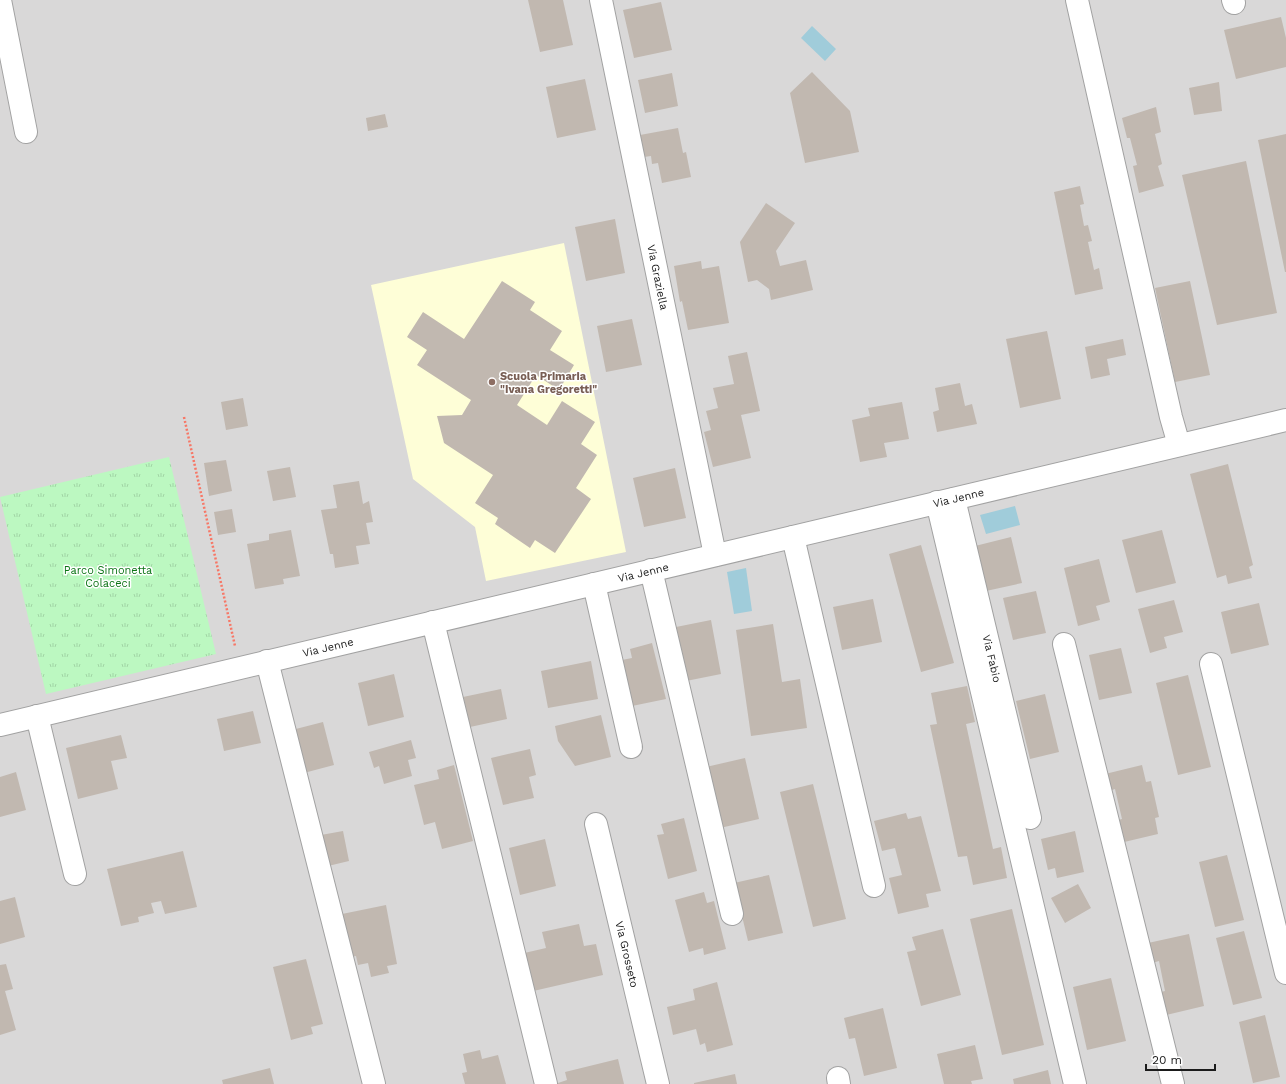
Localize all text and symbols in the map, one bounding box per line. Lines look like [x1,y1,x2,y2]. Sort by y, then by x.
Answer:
street label: Via Graziella [644,243,671,311]
place label: Scuola Primaria "Ivana Gregoretti" [500,370,597,396]
marker: Scuola Primaria "Ivana Gregoretti" [487,377,497,387]
street label: Via Jenne [932,486,985,511]
street label: Via Jenne [616,561,670,585]
park label: Parco Simonetta Colaceci [64,564,152,590]
street label: Via Fabio [980,633,1003,684]
street label: Via Jenne [301,635,355,660]
street label: Via Grosseto [612,920,641,989]
scale bar [1146,1046,1215,1072]
text: 20 m [1152,1053,1182,1067]

